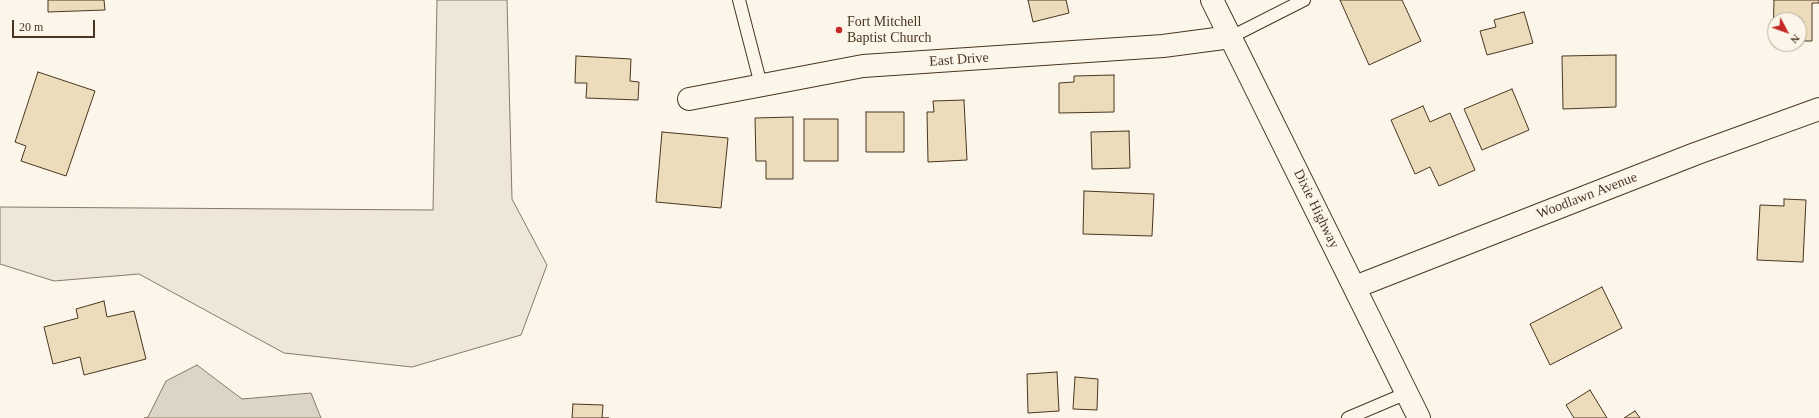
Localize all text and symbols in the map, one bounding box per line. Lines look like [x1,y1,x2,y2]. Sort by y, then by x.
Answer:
scale bar [14,12,97,38]
north arrow [1767,12,1807,52]
place label: Fort Mitchell Baptist Church [847,14,931,46]
text: 20 m [19,20,43,34]
marker: Fort Mitchell Baptist Church [834,25,844,35]
text: N [1788,32,1802,46]
street label: East Drive [929,50,989,70]
street label: Dixie Highway [1290,167,1342,251]
street label: Woodlawn Avenue [1534,169,1640,223]

